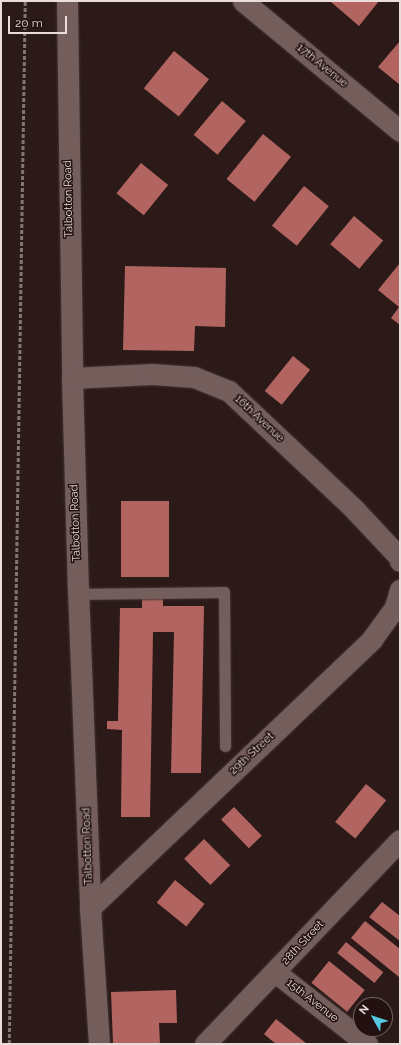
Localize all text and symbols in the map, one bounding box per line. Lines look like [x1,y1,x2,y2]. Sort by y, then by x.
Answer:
scale bar [10,8,69,34]
text: 20 m [15,16,43,30]
street label: 17th Avenue [294,41,350,91]
street label: Talbotton Road [62,160,76,238]
street label: 16th Avenue [232,393,286,445]
street label: Talbotton Road [68,484,84,562]
street label: 29th Street [227,730,277,778]
street label: Talbotton Road [80,807,96,885]
street label: 28th Street [279,918,327,968]
street label: 15th Avenue [283,977,341,1025]
north arrow [353,997,393,1037]
text: N [356,1002,372,1017]

